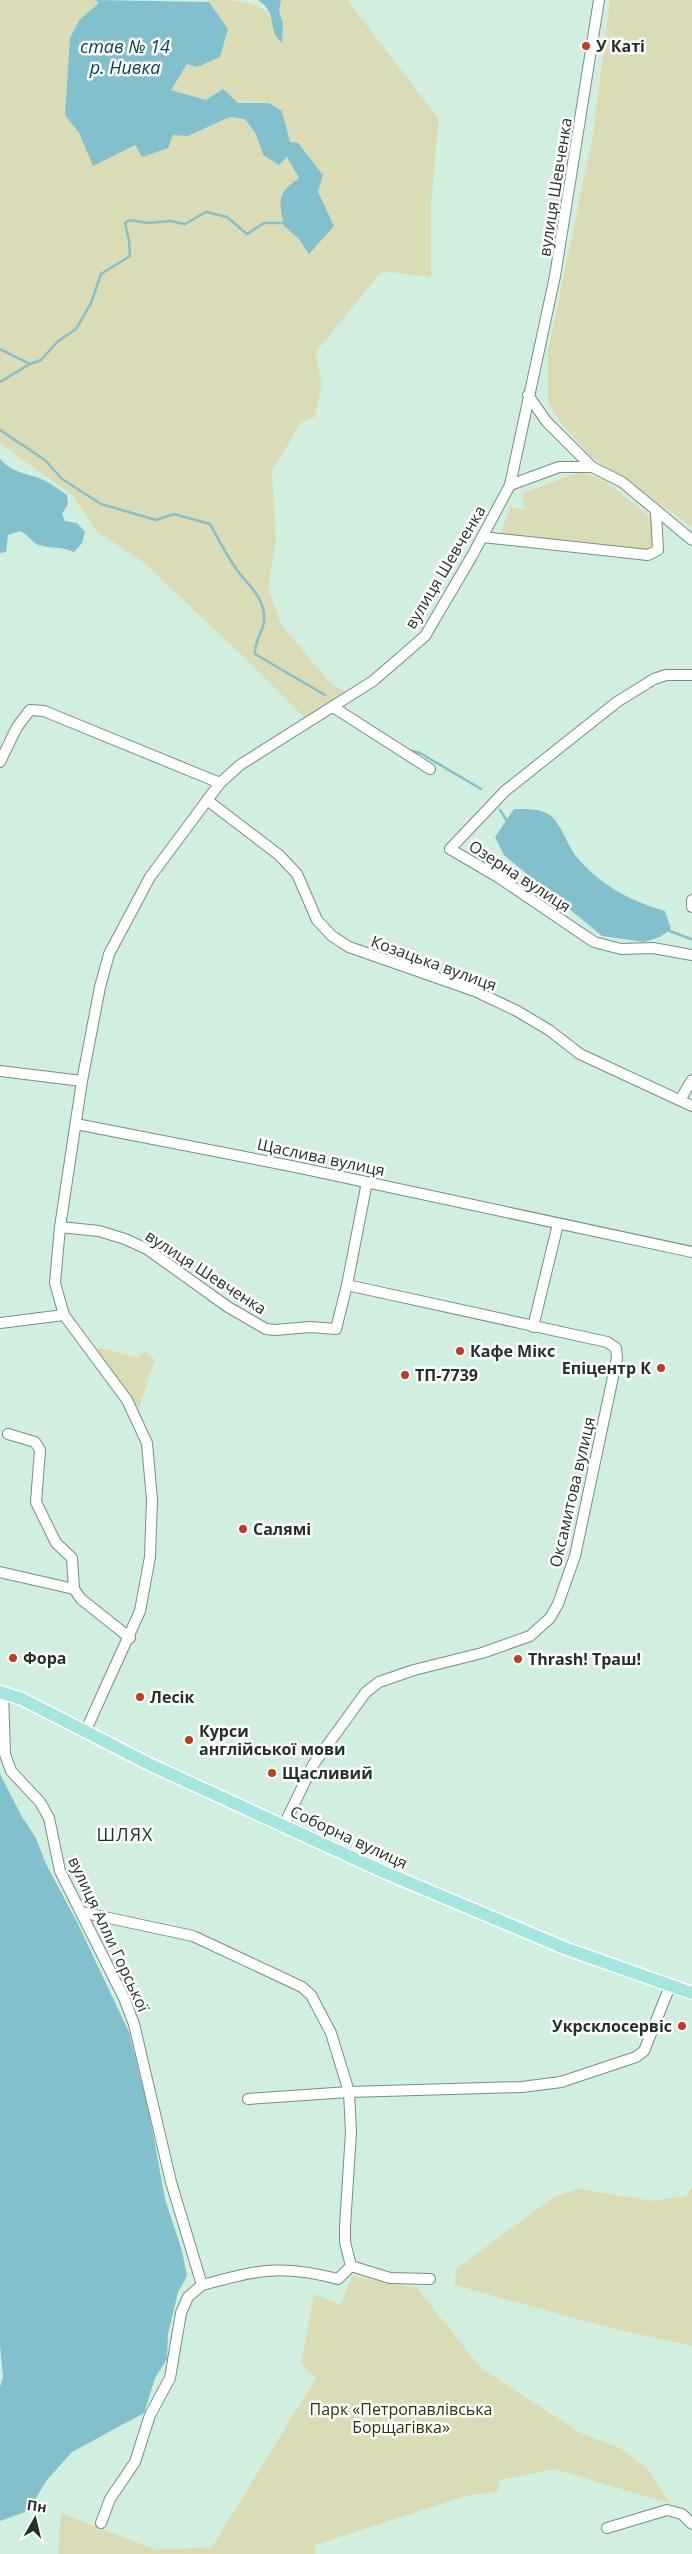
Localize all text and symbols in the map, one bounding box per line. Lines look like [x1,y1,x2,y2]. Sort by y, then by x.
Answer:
water label: став № 14 р. Нивка [80,34,170,79]
place label: У Каті [596,35,645,57]
marker: У Каті [580,40,592,52]
street label: вулиця Шевченка [533,116,577,258]
street label: вулиця Шевченка [399,501,491,633]
street label: Озерна вулиця [465,835,575,917]
street label: Козацька вулиця [368,930,500,996]
street label: Щаслива вулиця [255,1133,387,1181]
street label: вулиця Шевченка [141,1225,271,1319]
place label: Кафе Мікс [470,1340,555,1362]
marker: Кафе Мікс [454,1345,466,1357]
place label: Епіцентр К [562,1357,651,1379]
marker: Епіцентр К [655,1362,667,1374]
place label: ТП-7739 [415,1364,478,1386]
marker: ТП-7739 [399,1369,411,1381]
street label: Оксамитова вулиця [544,1415,600,1569]
place label: Салямі [253,1518,311,1540]
marker: Салямі [237,1523,249,1535]
place label: Фора [23,1647,66,1669]
place label: Thrash! Траш! [528,1648,641,1670]
marker: Фора [7,1652,19,1664]
marker: Thrash! Траш! [512,1653,524,1665]
place label: Лесік [150,1686,194,1708]
marker: Лесік [134,1691,146,1703]
place label: Курси англійської мови [199,1720,346,1760]
marker: Курси англійської мови [183,1734,195,1746]
place label: Щасливий [282,1762,373,1784]
marker: Щасливий [266,1767,278,1779]
street label: Соборна вулиця [287,1800,411,1874]
district label: ШЛЯХ [96,1822,154,1846]
street label: вулиця Алли Горської [63,1853,155,2016]
place label: Укрсклосервіс [552,2015,672,2037]
marker: Укрсклосервіс [676,2020,688,2032]
park label: Парк «Петропавлівська Борщагівка» [310,2398,492,2438]
north arrow [10,2494,60,2544]
text: Пн [26,2495,48,2516]

